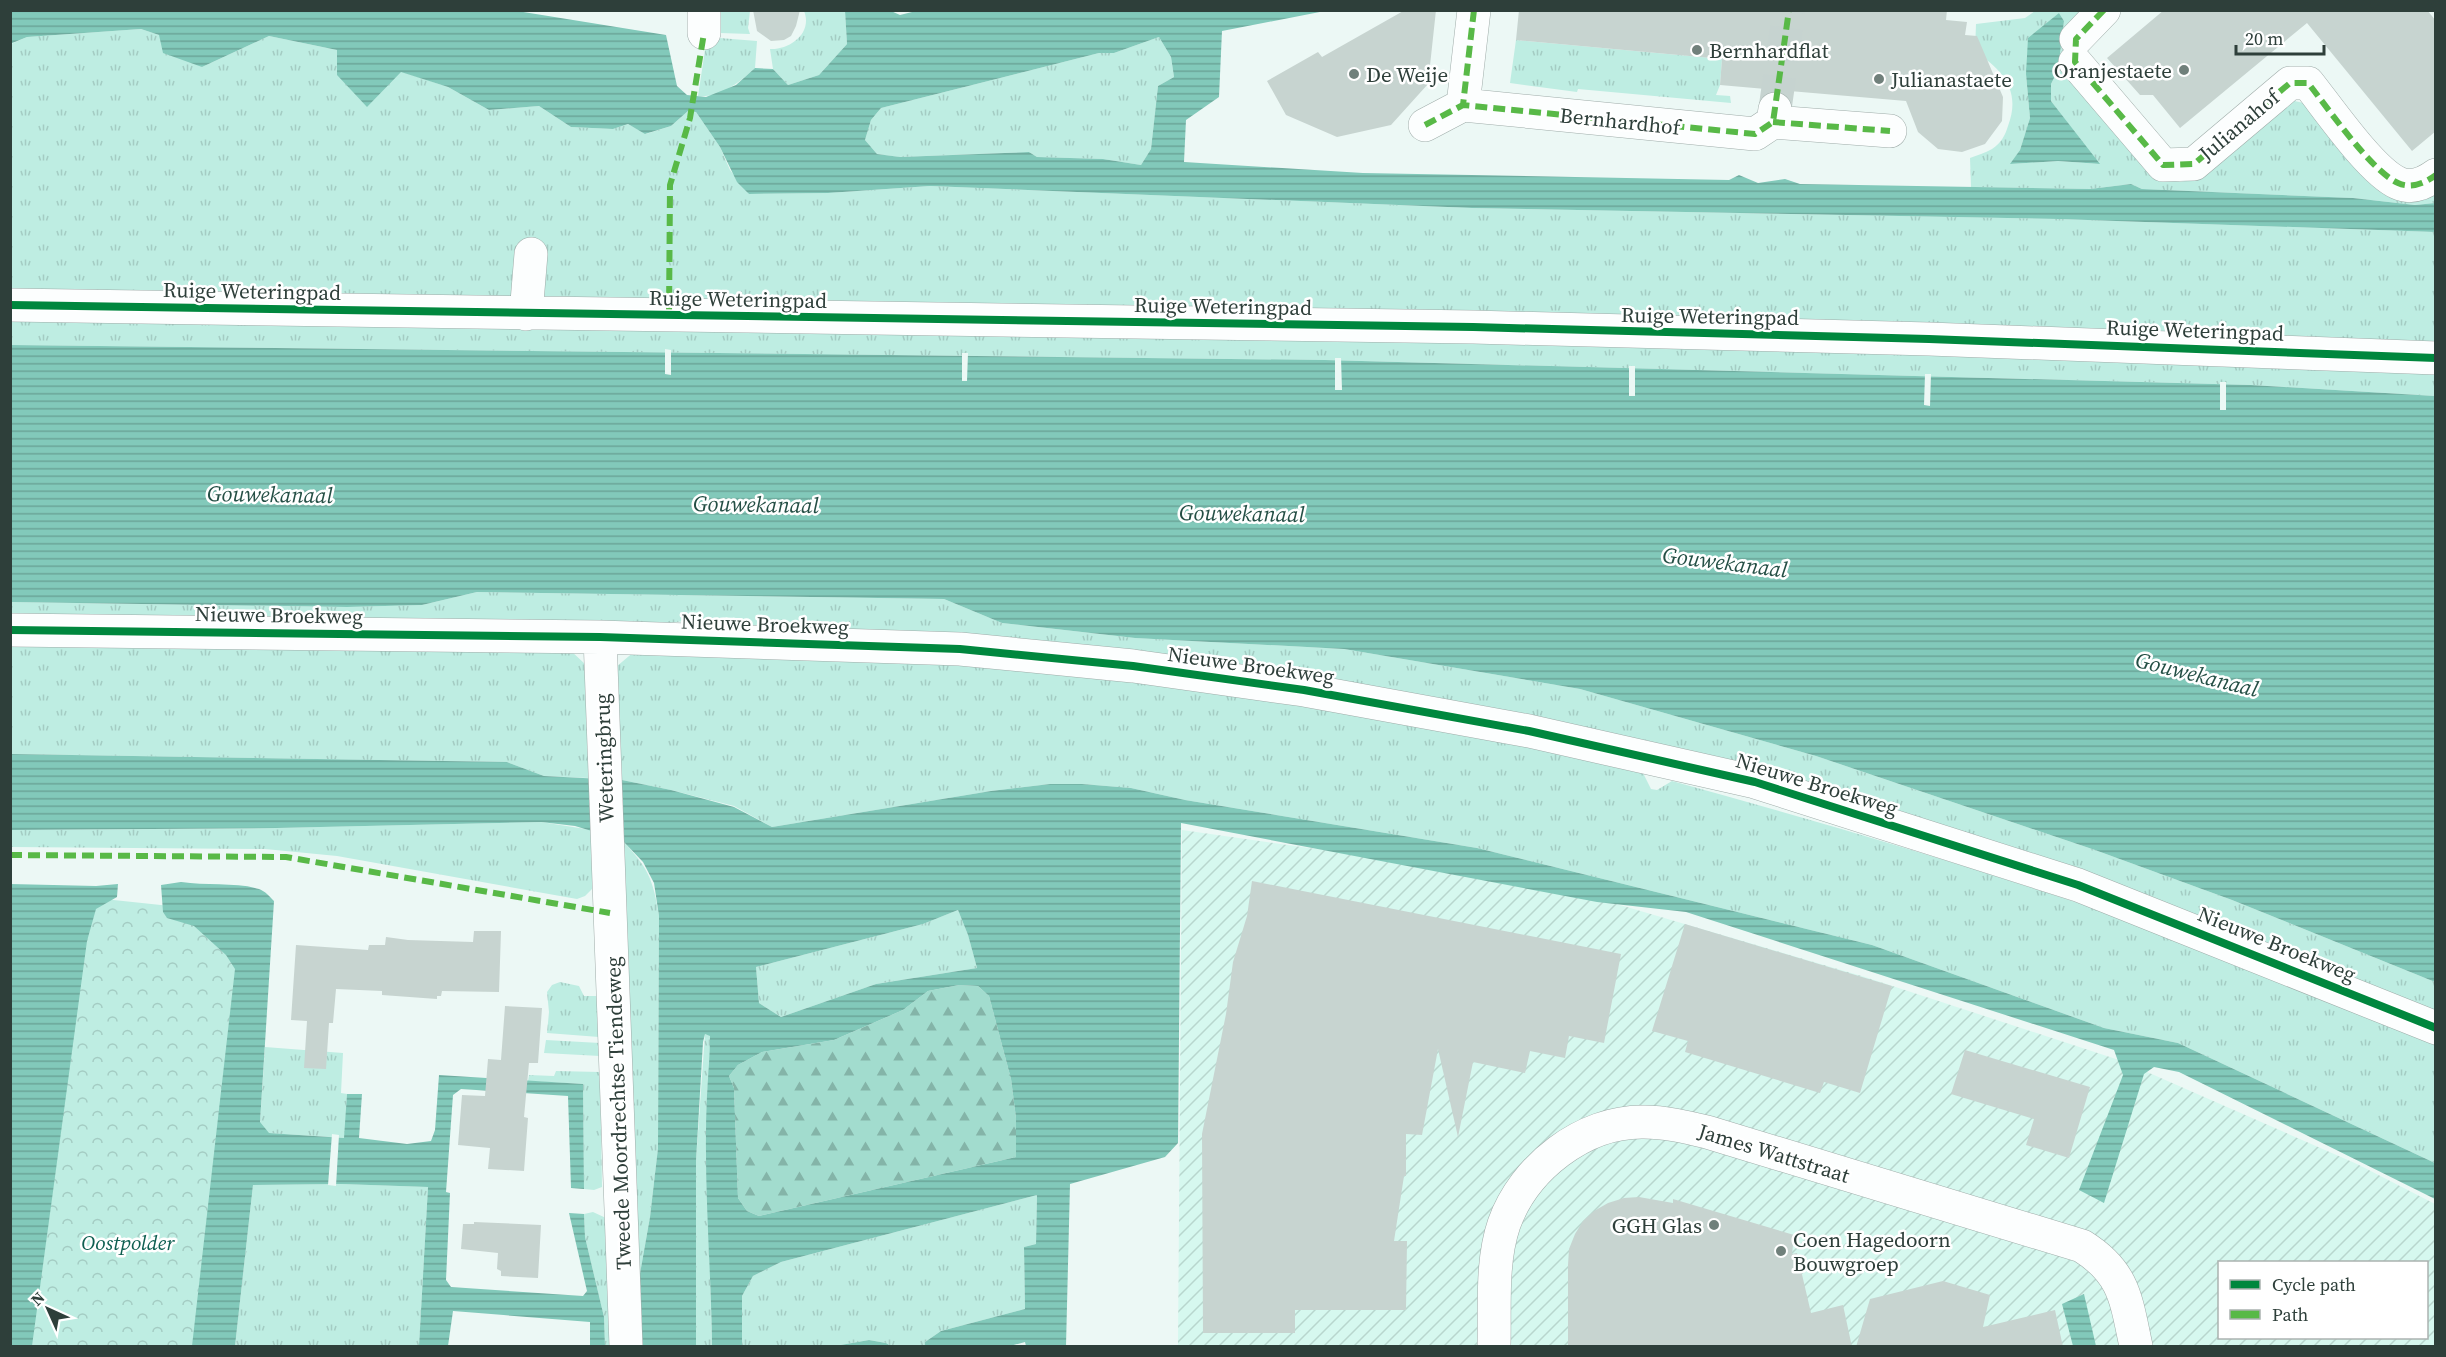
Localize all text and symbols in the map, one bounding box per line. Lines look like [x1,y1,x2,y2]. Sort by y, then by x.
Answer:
scale bar [2236,18,2324,56]
text: 20 m [2245,26,2283,51]
place label: Bernhardflat [1709,36,1829,65]
marker: Bernhardflat [1690,43,1704,57]
place label: Oranjestaete [2054,56,2172,85]
place label: De Weije [1366,60,1448,89]
marker: Oranjestaete [2177,63,2191,77]
place label: Julianastaete [1890,65,2012,94]
marker: De Weije [1347,67,1361,81]
marker: Julianastaete [1872,72,1886,86]
street label: Julianahof [2192,82,2287,168]
street label: Bernhardhof [1558,100,1683,142]
street label: Ruige Weteringpad [163,275,341,307]
street label: Ruige Weteringpad [649,283,827,315]
street label: Ruige Weteringpad [1134,290,1312,322]
street label: Ruige Weteringpad [1621,300,1799,332]
street label: Ruige Weteringpad [2105,312,2285,348]
water label: Gouwekanaal [207,478,334,510]
water label: Gouwekanaal [693,488,820,520]
water label: Gouwekanaal [1179,497,1306,529]
water label: Gouwekanaal [1661,539,1790,585]
street label: Nieuwe Broekweg [195,599,363,631]
street label: Nieuwe Broekweg [681,607,850,641]
street label: Nieuwe Broekweg [1166,639,1336,691]
water label: Gouwekanaal [2132,644,2262,704]
street label: Weteringbrug [587,693,621,823]
street label: Nieuwe Broekweg [1732,746,1902,822]
street label: Nieuwe Broekweg [2194,899,2360,989]
street label: Tweede Moordrechtse Tiendeweg [598,956,638,1270]
street label: James Wattstraat [1694,1116,1853,1190]
place label: GGH Glas [1612,1211,1702,1240]
marker: GGH Glas [1707,1218,1721,1232]
place label: Coen Hagedoorn Bouwgroep [1793,1225,1951,1278]
park label: Oostpolder [81,1228,175,1257]
marker: Coen Hagedoorn Bouwgroep [1774,1244,1788,1258]
legend [2218,1261,2428,1339]
text: Cycle path [2272,1272,2356,1297]
north arrow [18,1279,78,1339]
text: N [25,1286,50,1310]
text: Path [2272,1302,2309,1327]

